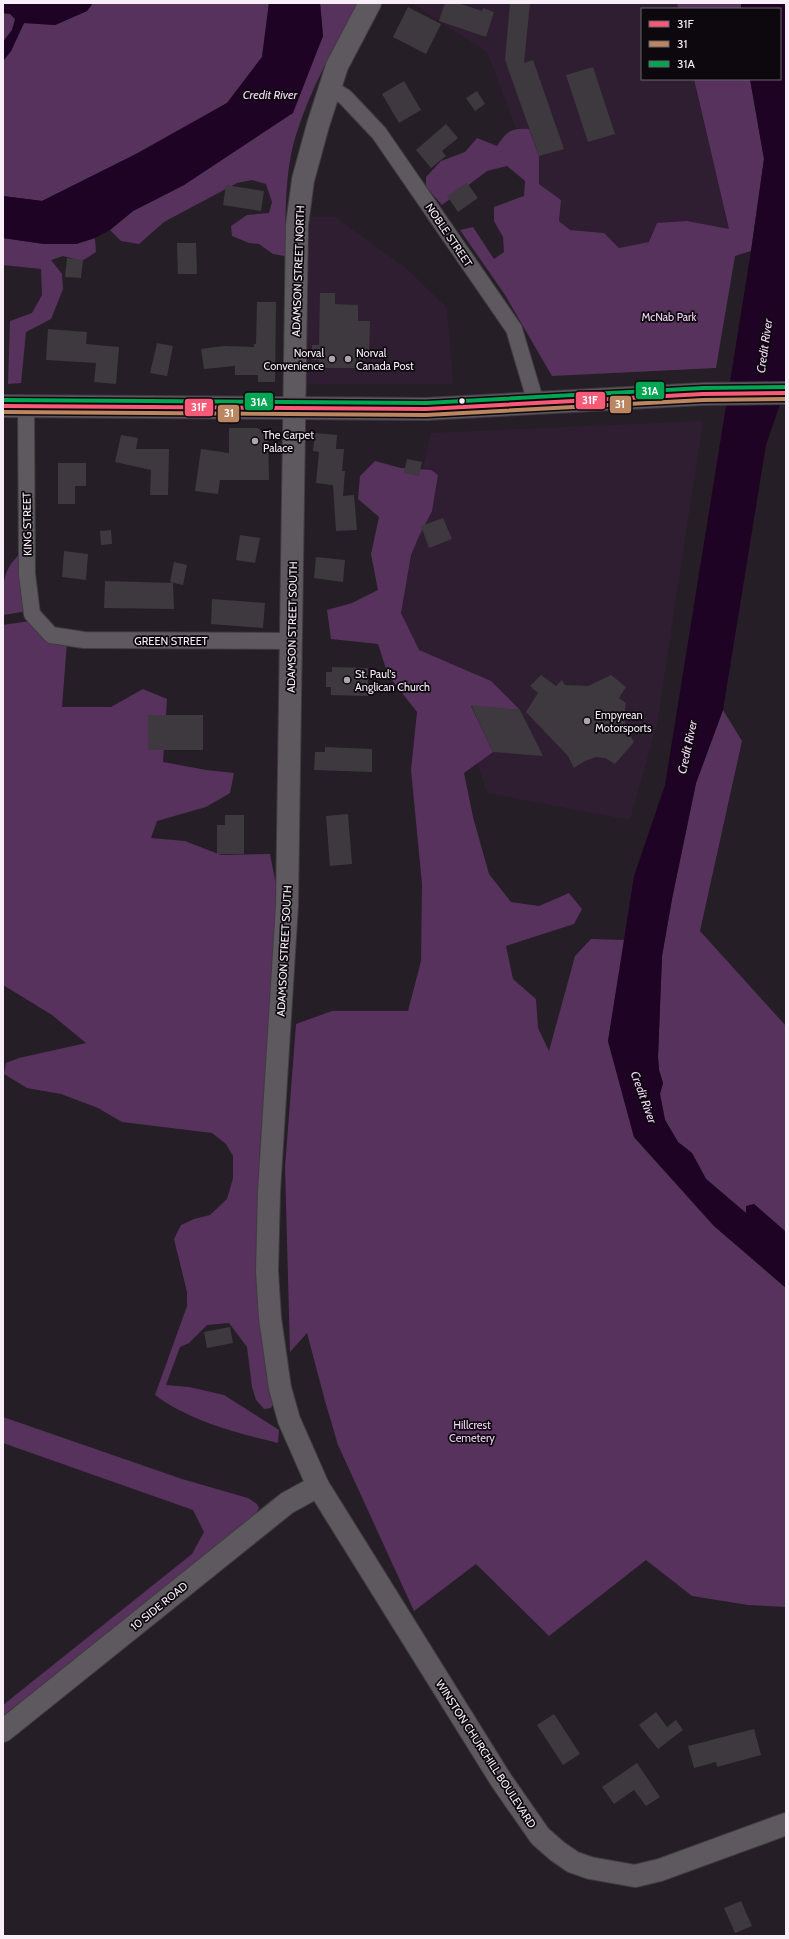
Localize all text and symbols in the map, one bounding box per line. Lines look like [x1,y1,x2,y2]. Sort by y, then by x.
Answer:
legend [641,8,781,80]
text: 31F [677,16,694,31]
text: 31 [677,36,687,51]
text: 31A [677,56,695,71]
water label: Credit River [243,87,299,102]
street label: NOBLE STREET [423,200,476,270]
street label: ADAMSON STREET NORTH [289,205,307,337]
park label: McNab Park [641,310,697,324]
water label: Credit River [753,317,775,374]
place label: Norval Convenience [264,346,324,373]
place label: Norval Canada Post [356,346,414,373]
marker: Norval Convenience [327,354,337,364]
marker: Norval Canada Post [343,354,353,364]
line badge: 31A [635,381,665,400]
text: 31A [642,384,659,398]
line badge: 31F [575,391,606,410]
line badge: 31A [244,392,274,411]
text: 31F [582,393,598,407]
text: 31A [251,395,268,409]
line badge: 31 [609,395,632,414]
unlabelled marker [457,396,467,406]
text: 31 [615,397,625,411]
line badge: 31F [184,398,214,417]
text: 31F [191,400,207,414]
line badge: 31 [217,404,240,423]
text: 31 [224,406,234,420]
place label: The Carpet Palace [263,428,314,455]
marker: The Carpet Palace [250,436,260,446]
street label: KING STREET [19,492,35,556]
street label: ADAMSON STREET SOUTH [284,561,300,693]
street label: GREEN STREET [134,634,208,648]
place label: St. Paul's Anglican Church [355,667,430,694]
marker: St. Paul's Anglican Church [342,675,352,685]
place label: Empyrean Motorsports [595,708,652,735]
marker: Empyrean Motorsports [582,716,592,726]
water label: Credit River [674,718,700,775]
street label: ADAMSON STREET SOUTH [274,885,294,1017]
water label: Credit River [628,1069,661,1126]
park label: Hillcrest Cemetery [449,1418,495,1445]
street label: 10 SIDE ROAD [128,1579,190,1633]
street label: WINSTON CHURCHILL BOULEVARD [433,1677,539,1831]

